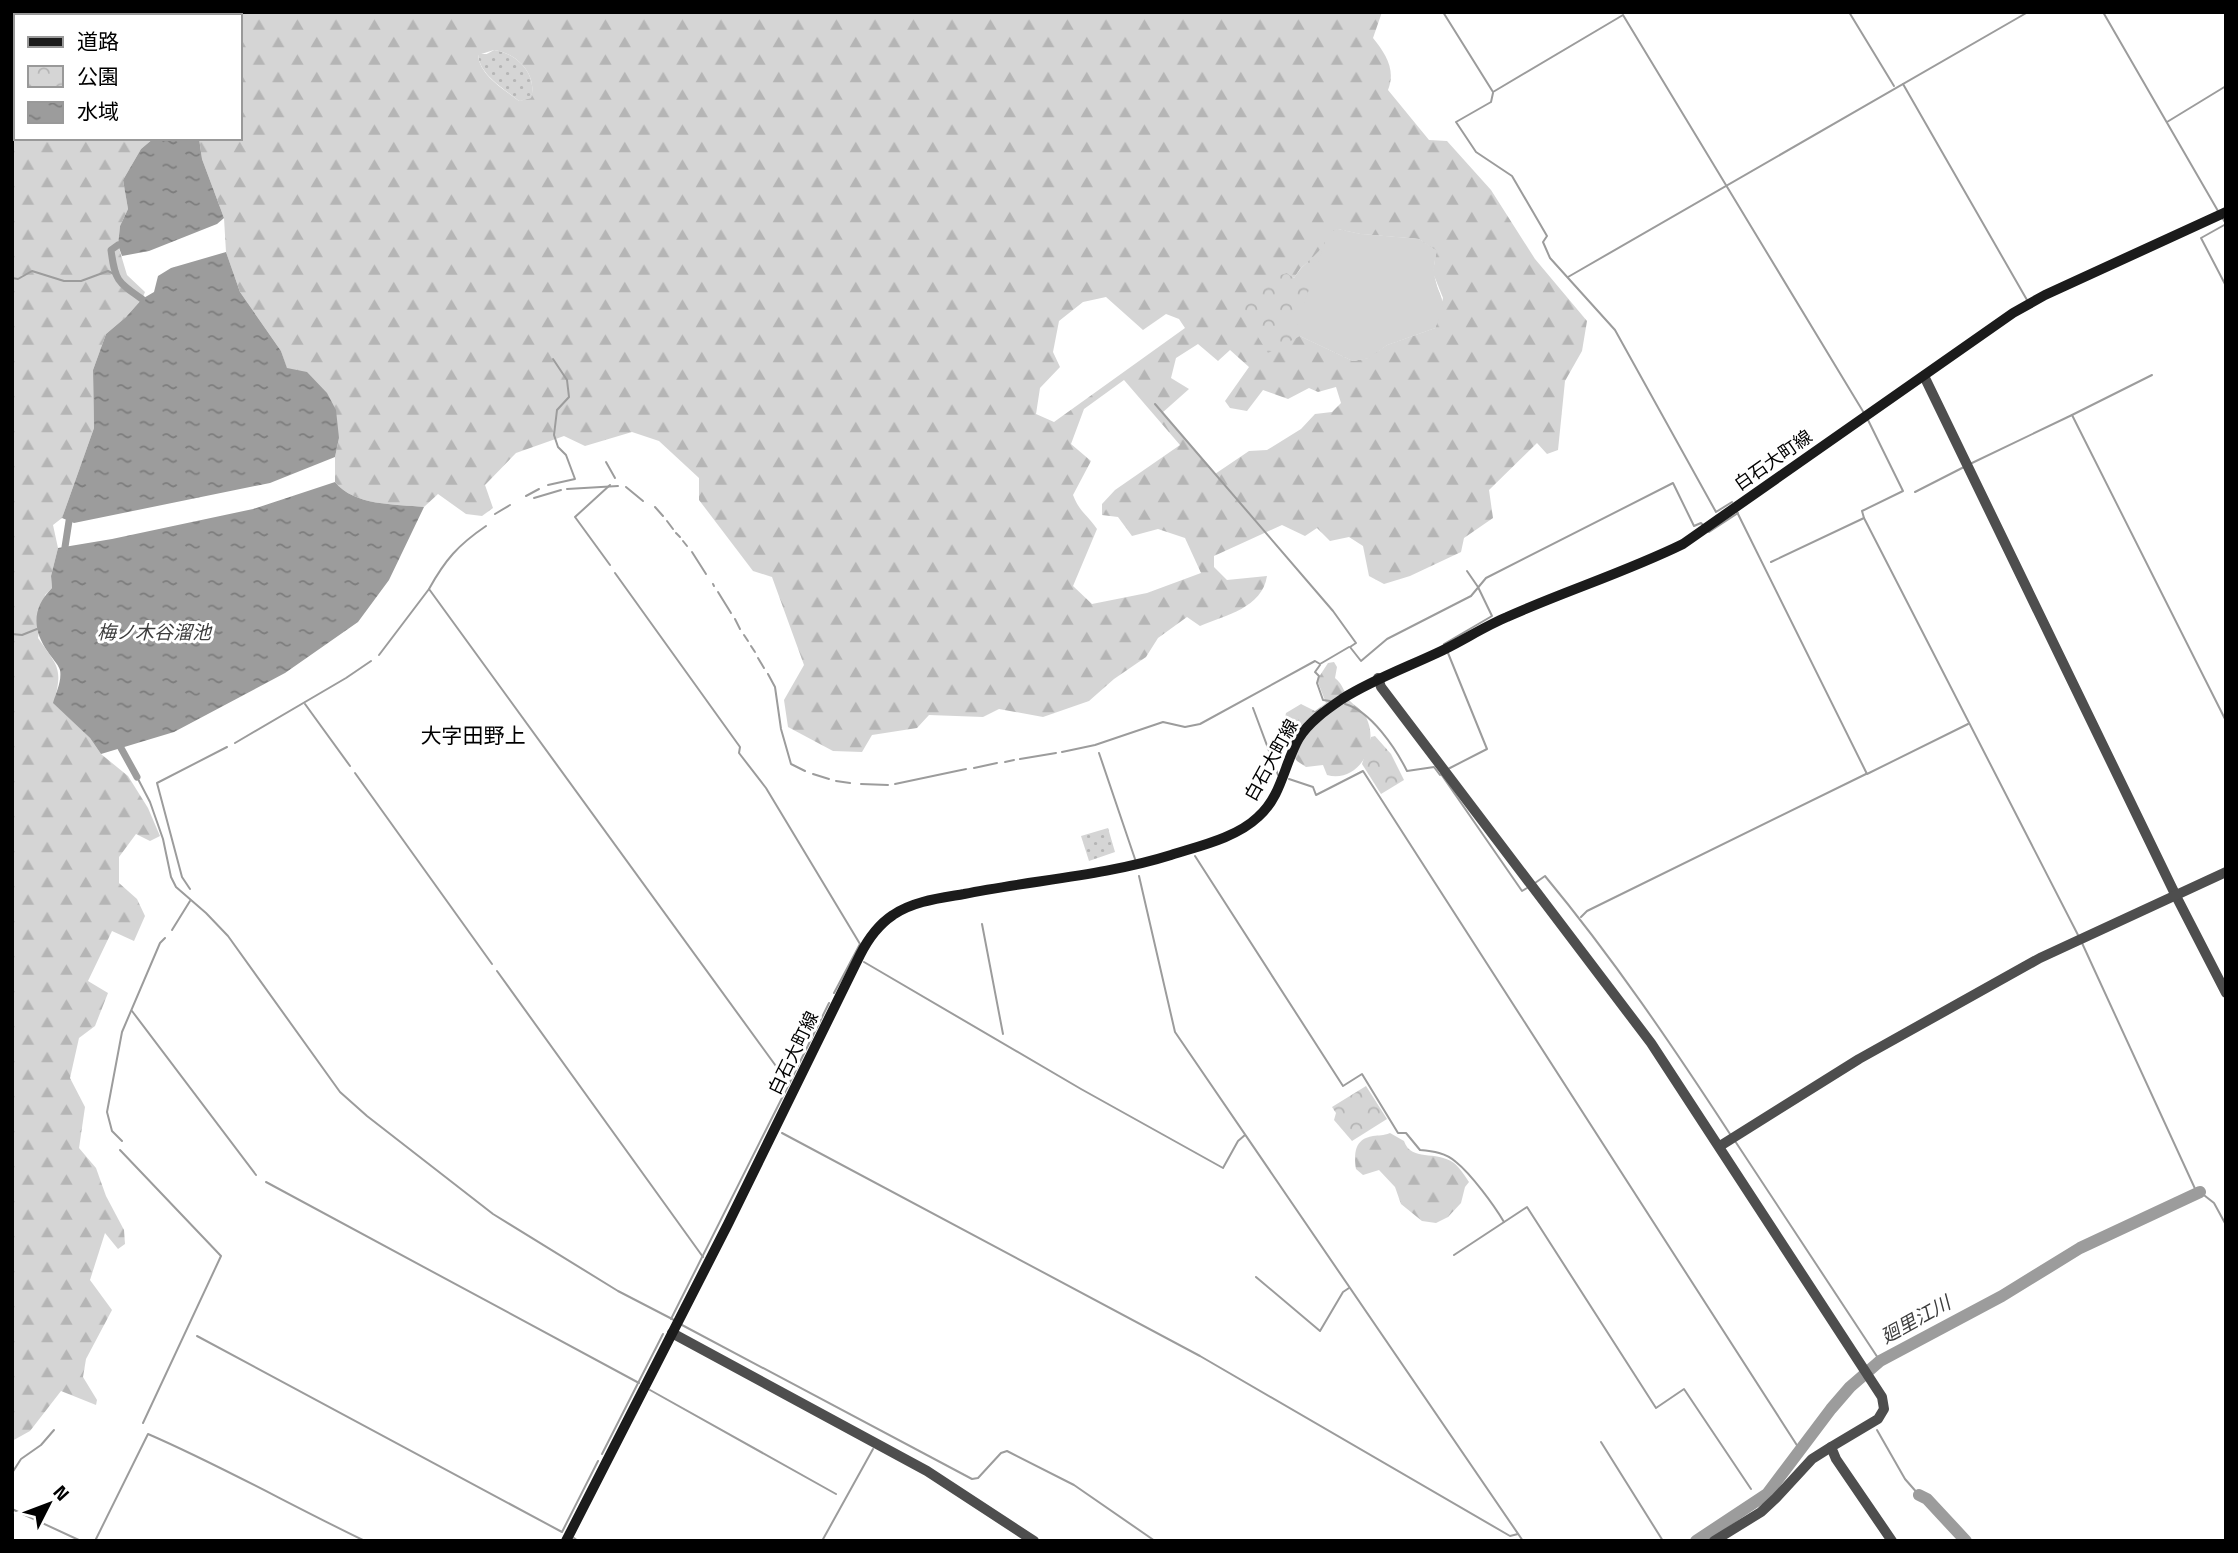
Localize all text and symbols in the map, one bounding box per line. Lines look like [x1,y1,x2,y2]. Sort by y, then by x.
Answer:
legend [14,14,242,140]
text: 道路 [77,25,119,57]
text: 公園 [77,60,119,92]
text: 水域 [77,95,119,127]
street label: 白石大町線 [1728,423,1818,497]
water label: 梅ノ木谷溜池 [97,617,213,646]
street label: 白石大町線 [1237,714,1305,806]
district label: 大字田野上 [421,719,526,751]
street label: 白石大町線 [761,1007,825,1099]
water label: 廻里江川 [1875,1287,1957,1350]
north arrow [14,1469,84,1539]
text: N [47,1478,77,1507]

